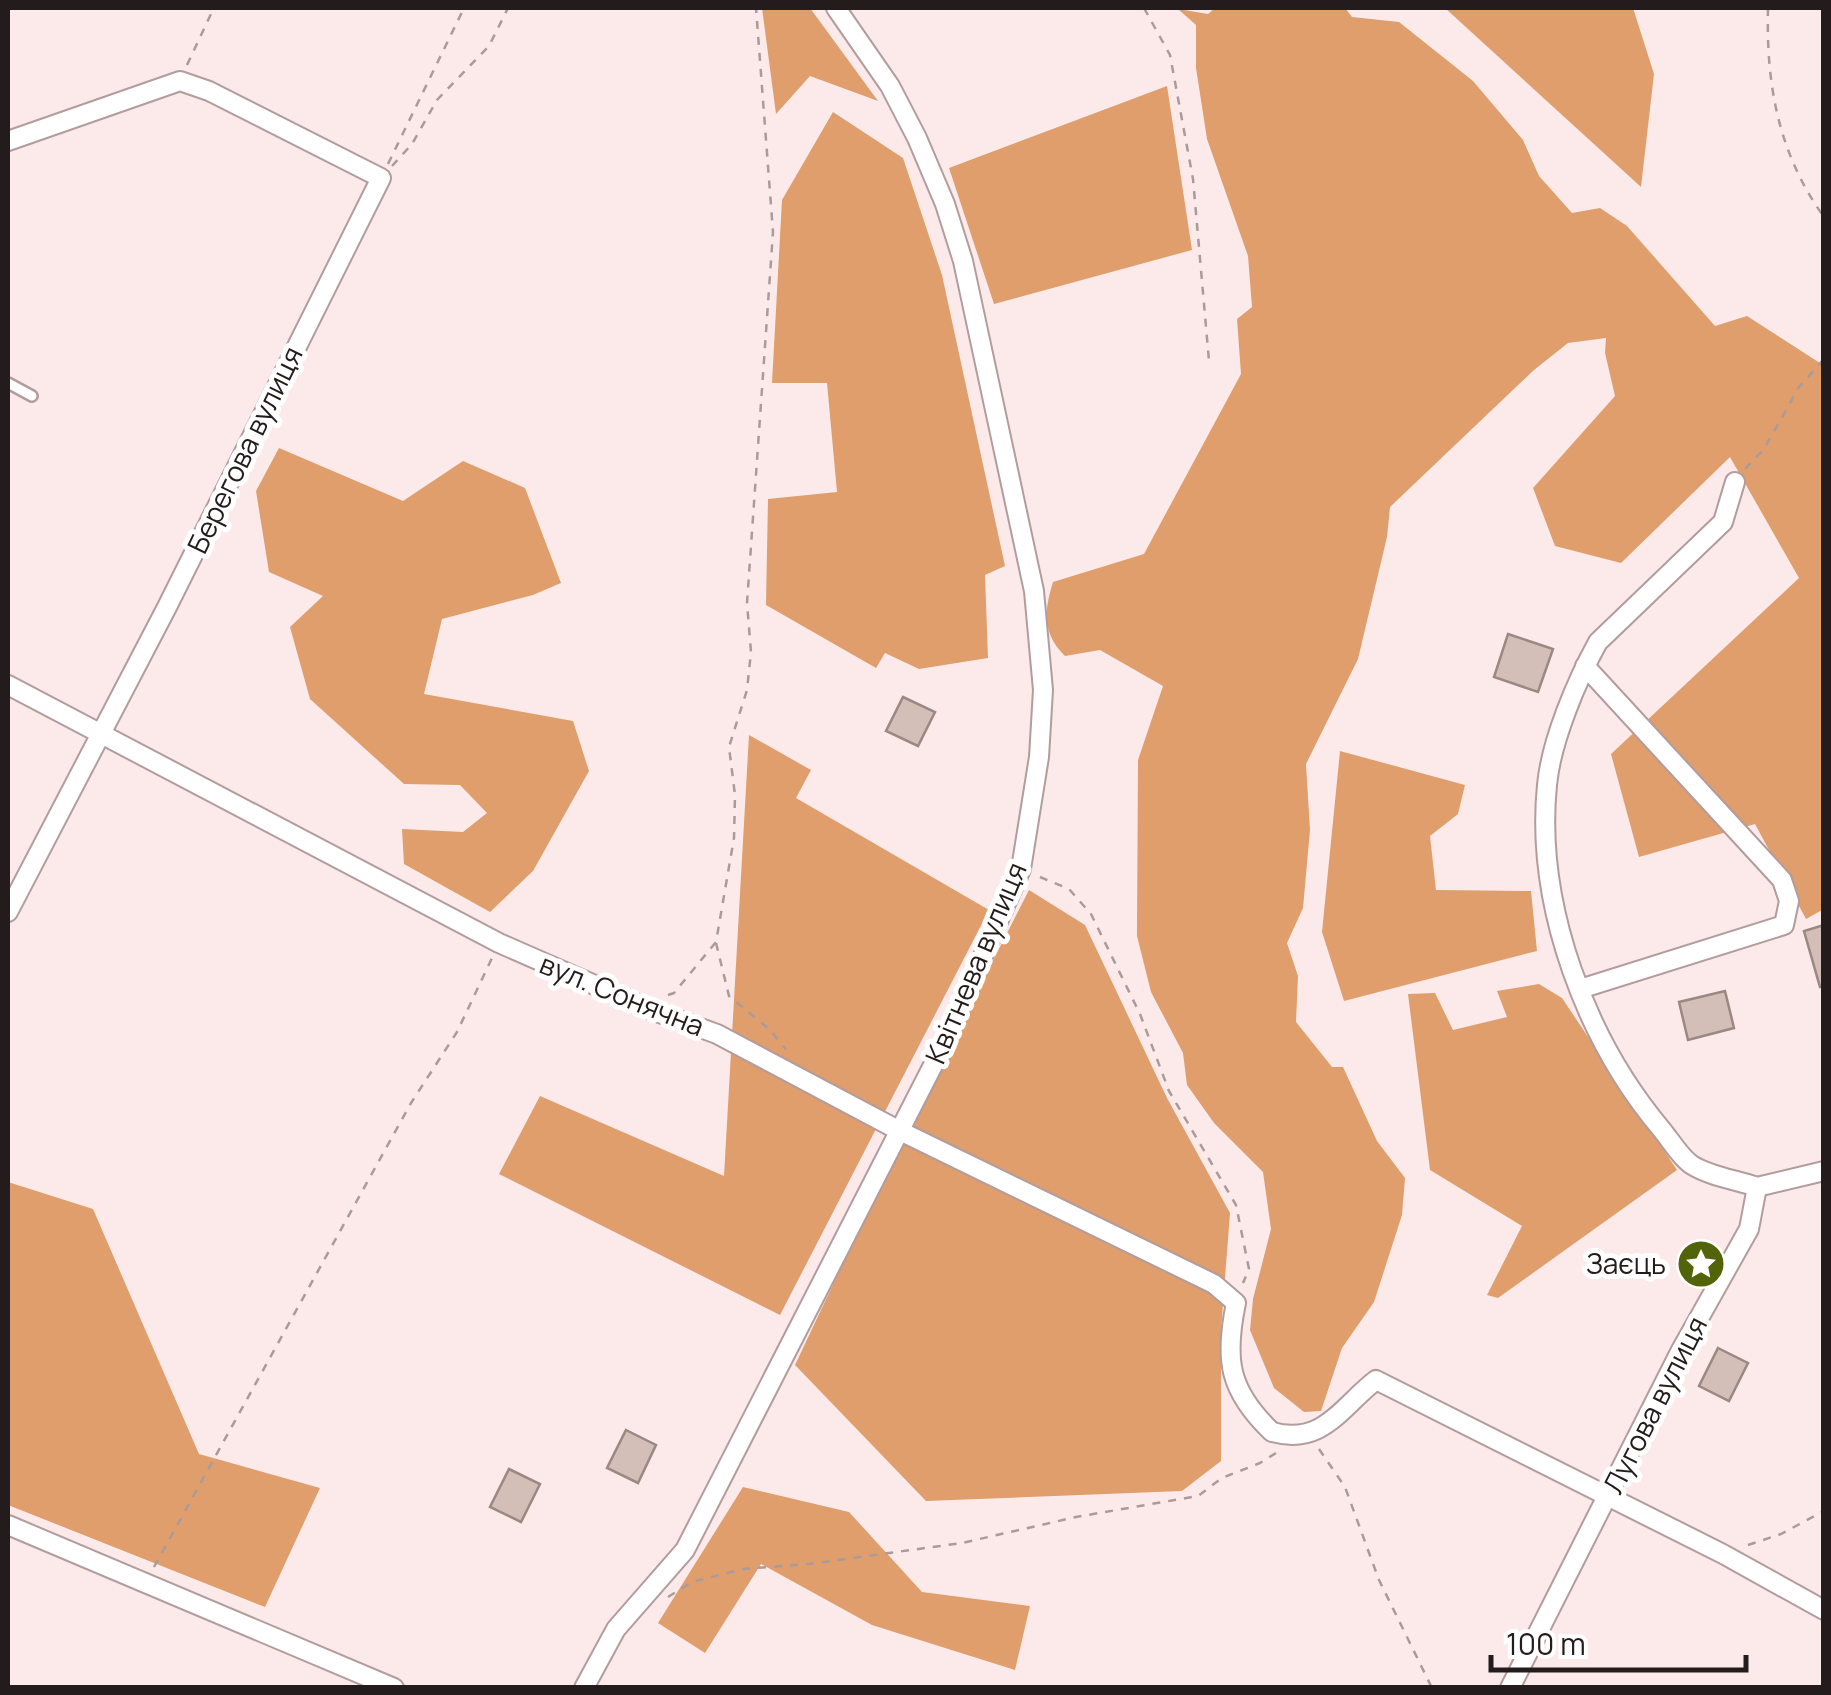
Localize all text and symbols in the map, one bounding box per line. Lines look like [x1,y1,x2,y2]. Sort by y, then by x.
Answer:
street label: Берегова вулиця [178,340,311,559]
street label: Квітнева вулиця [916,856,1035,1069]
street label: вул. Сонячна [535,944,710,1044]
place icon: Заєць [1675,1238,1727,1290]
place label: Заєць [1586,1244,1666,1282]
street label: Лугова вулиця [1593,1310,1715,1500]
scale bar [1491,1610,1746,1672]
text: 100 m [1506,1623,1586,1664]

